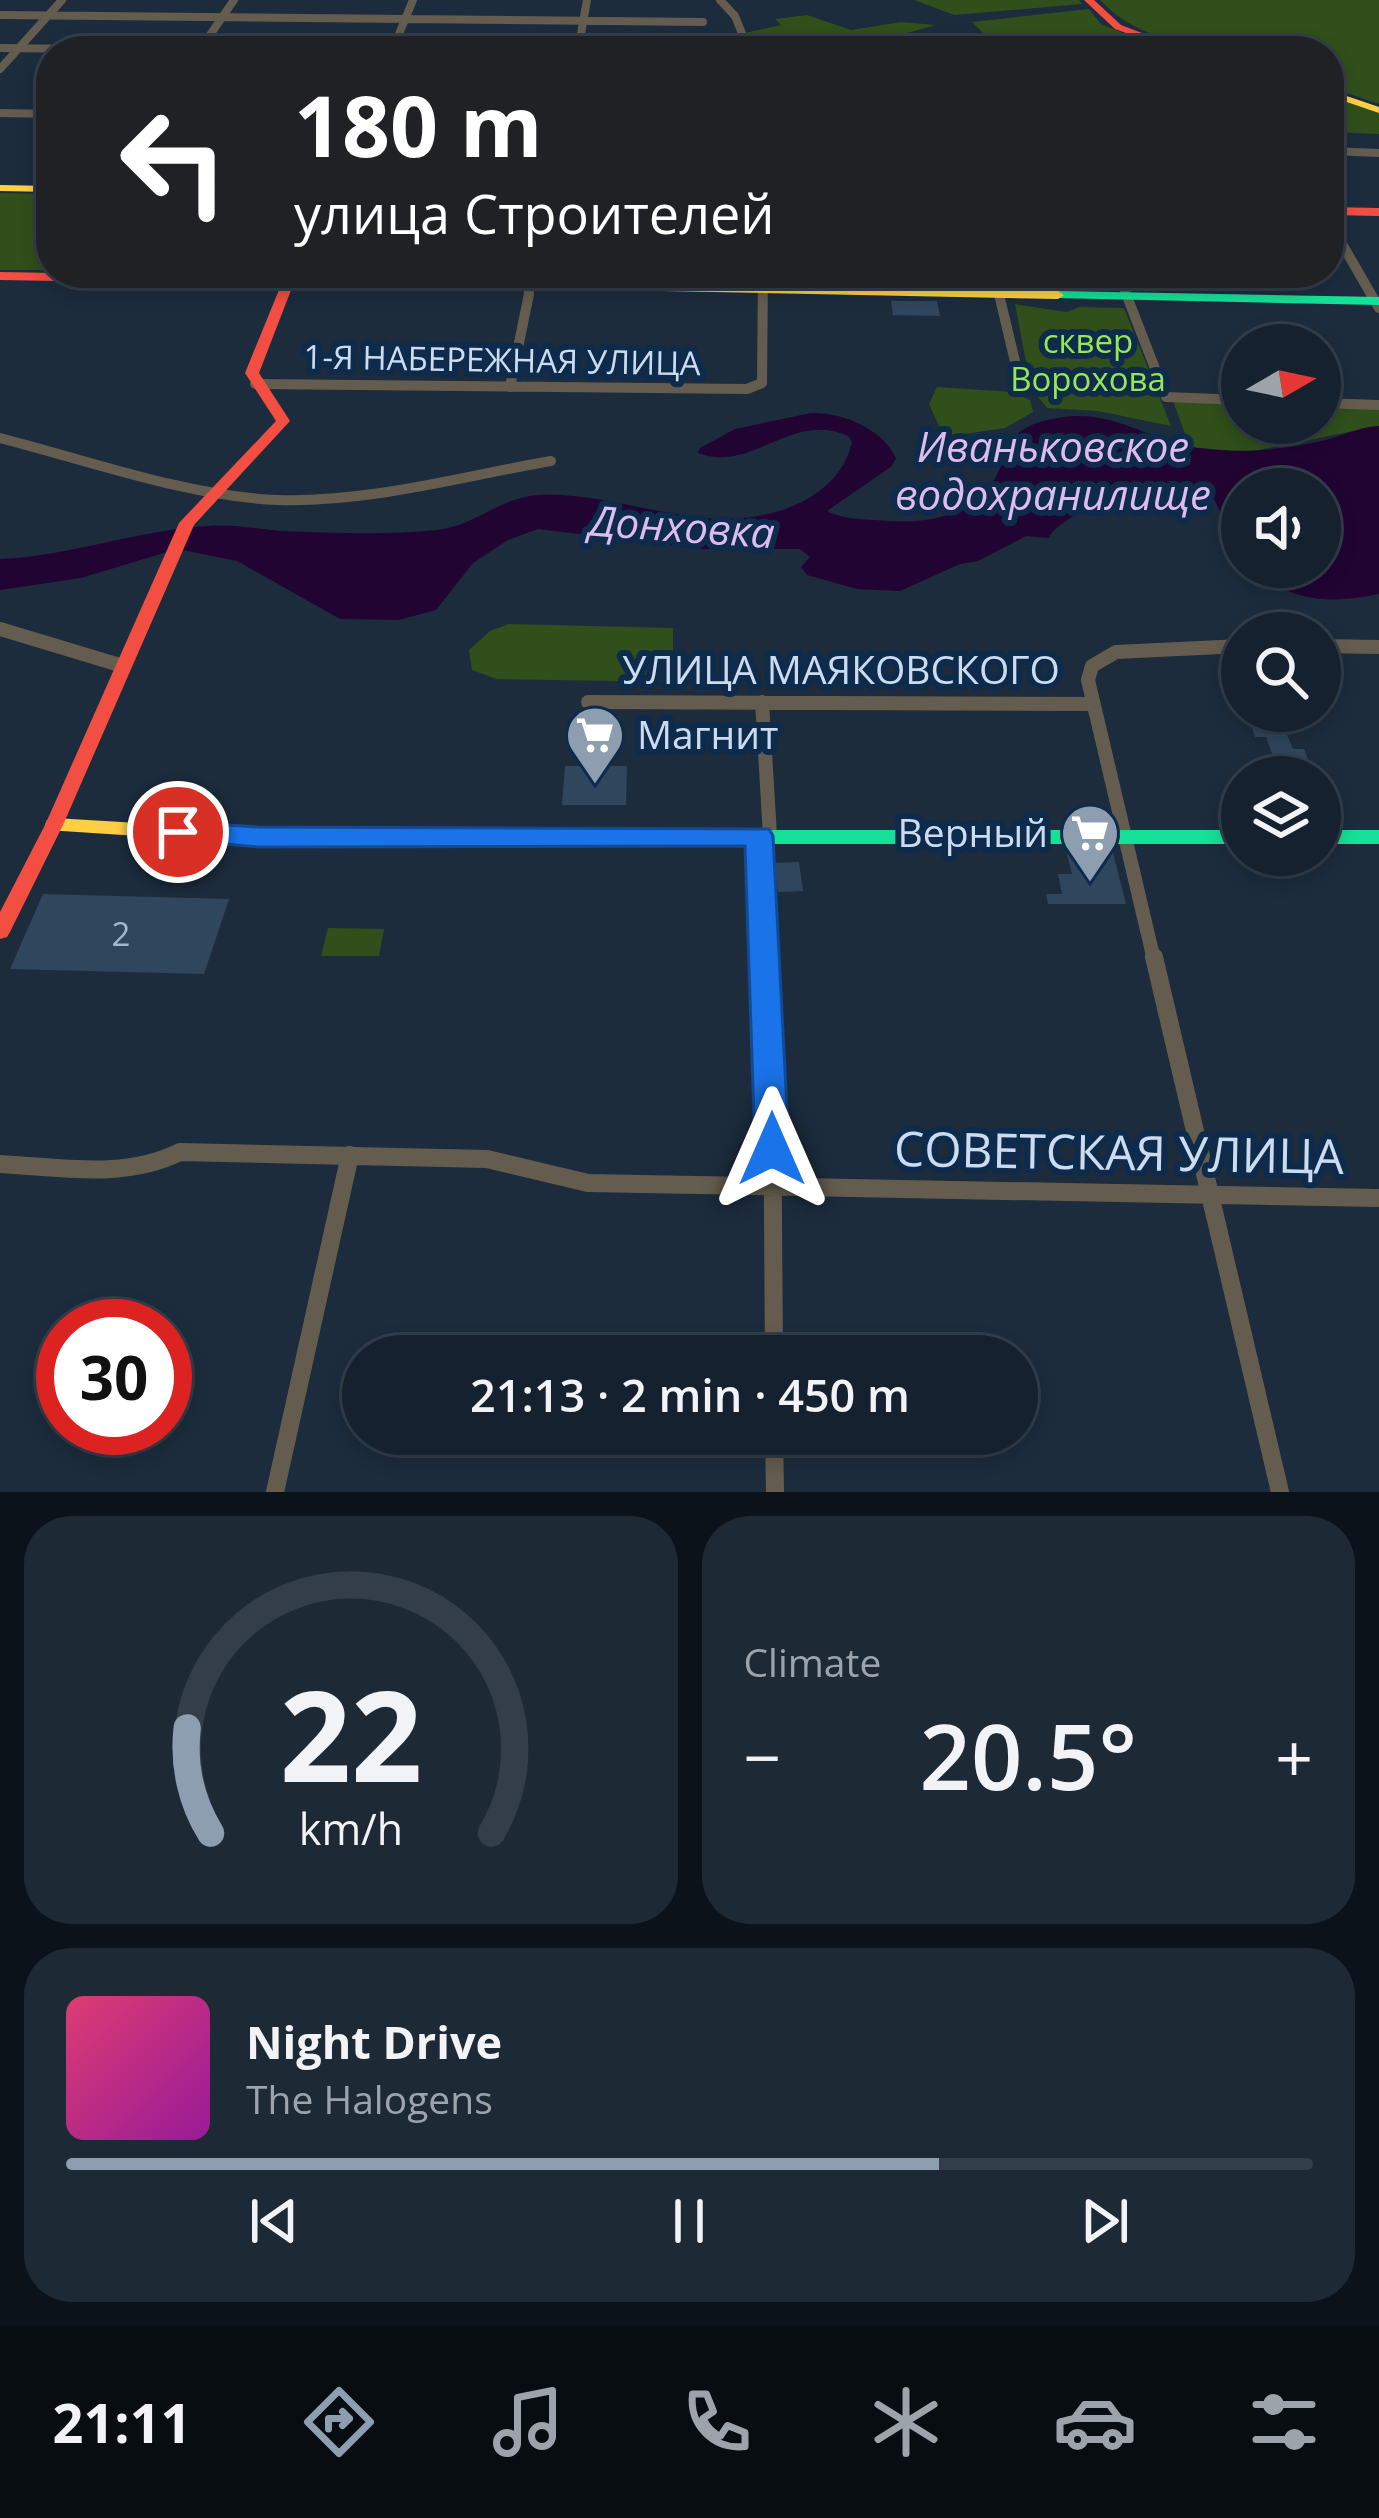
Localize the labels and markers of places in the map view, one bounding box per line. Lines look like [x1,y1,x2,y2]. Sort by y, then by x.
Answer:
supermarket icon: Магнит [564,704,626,786]
place label: Магнит [637,707,778,760]
pin [127,781,229,883]
supermarket icon: Верный [1059,802,1121,884]
place label: Верный [898,805,1048,858]

